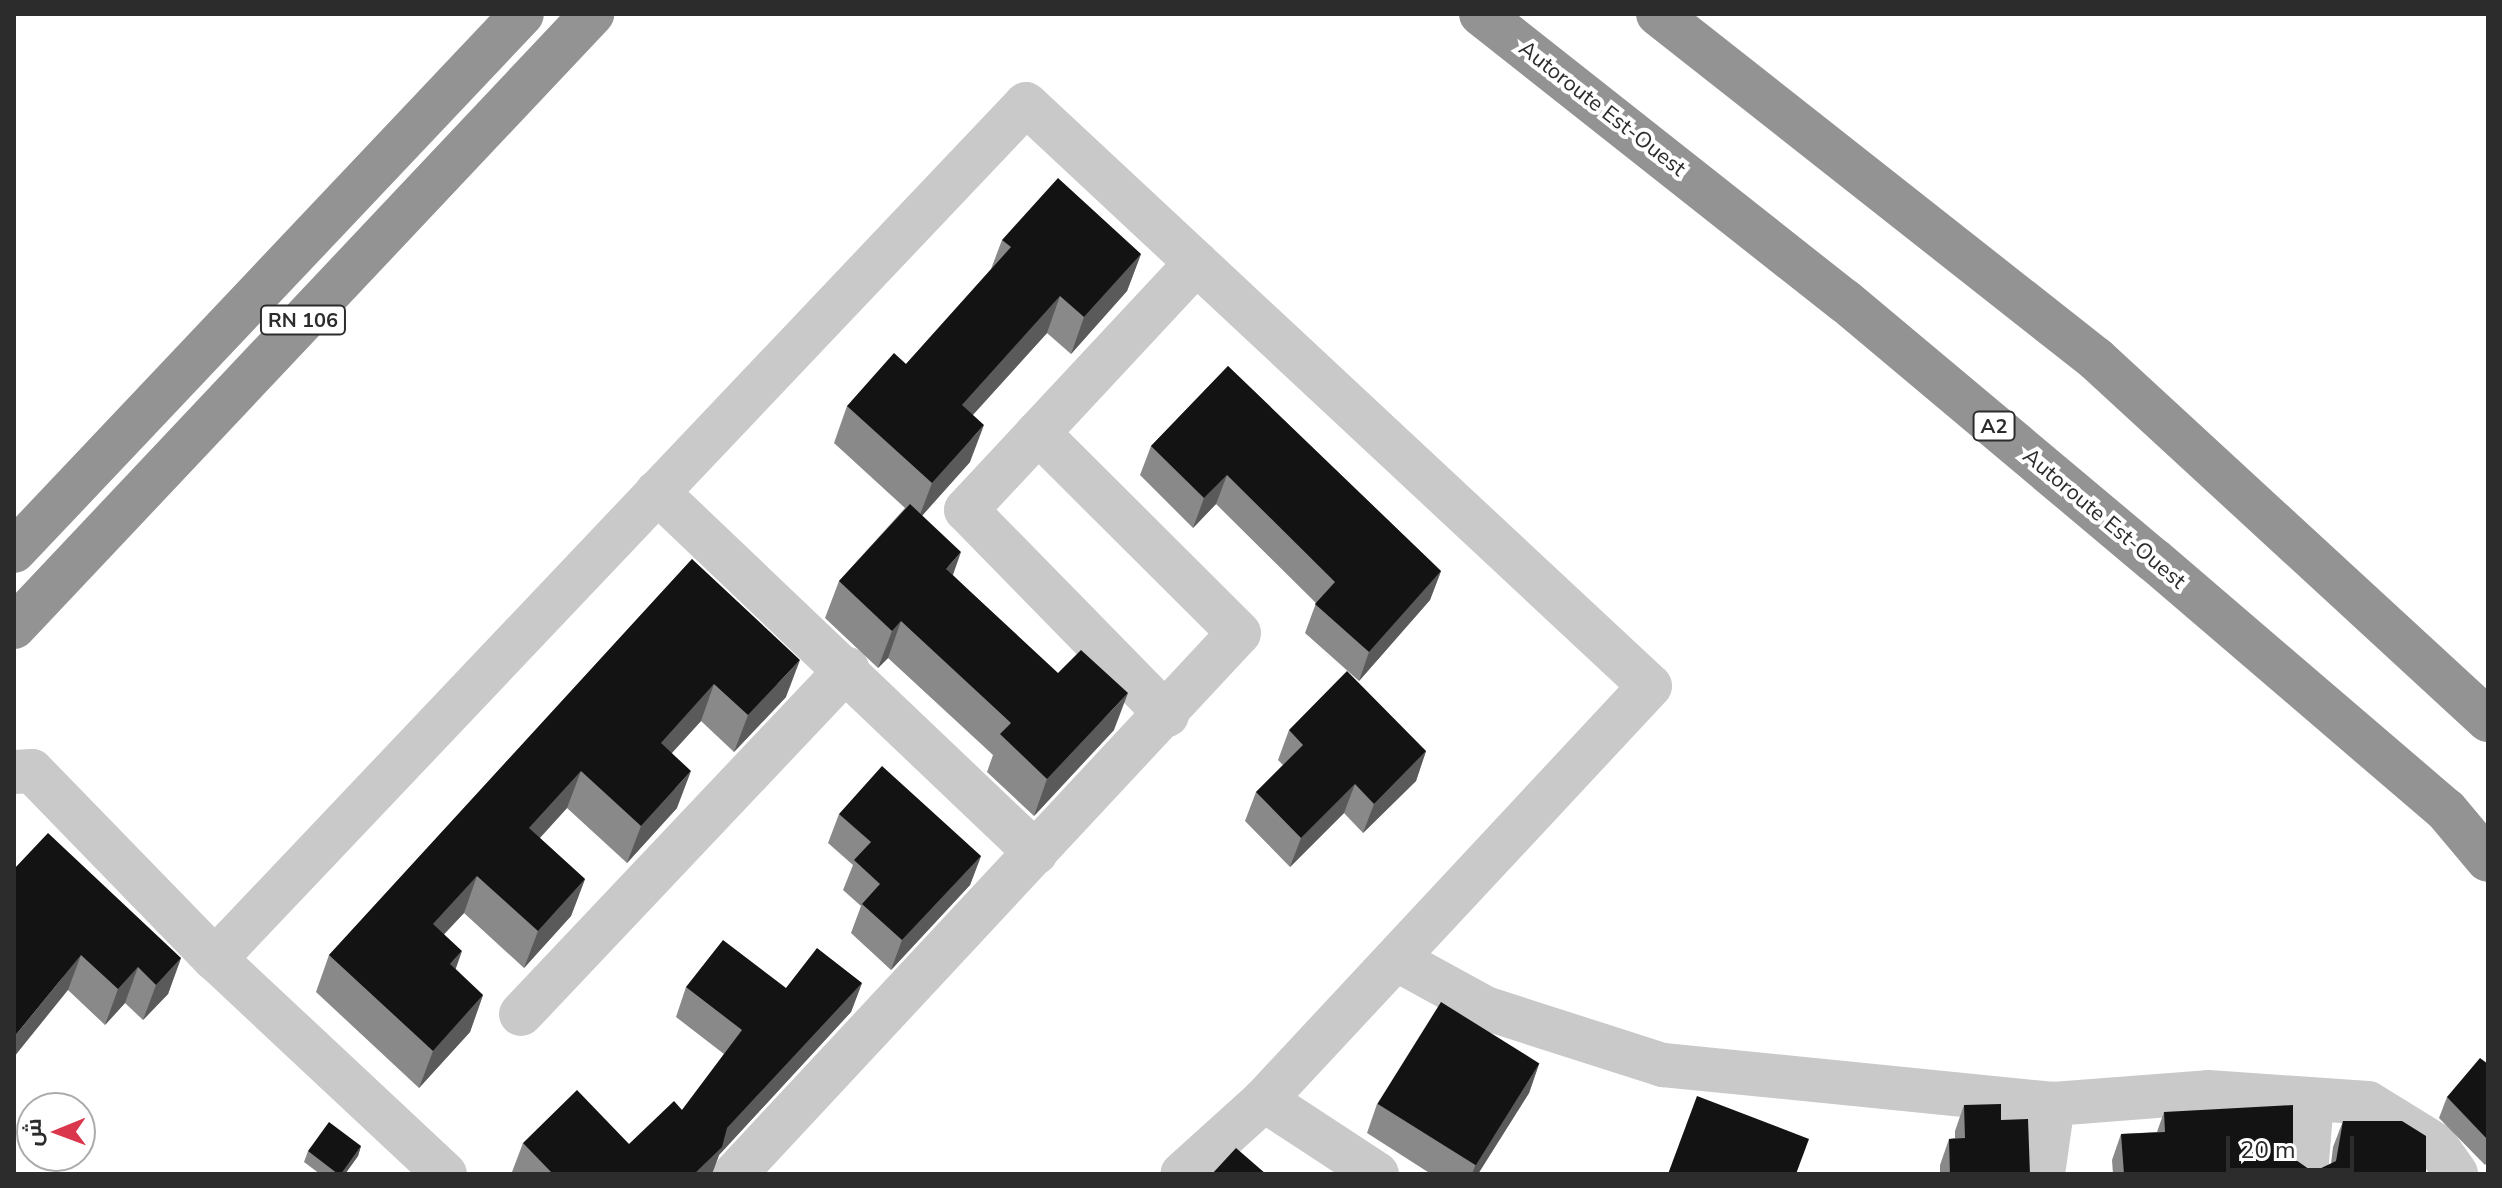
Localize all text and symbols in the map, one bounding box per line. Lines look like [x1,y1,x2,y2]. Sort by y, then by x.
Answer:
street label: Autoroute Est-Ouest [1513,36,1691,182]
road number: RN 106 [259,304,347,336]
road number: A2 [1972,410,2016,442]
street label: Autoroute Est-Ouest [2017,443,2191,595]
north arrow [16,1092,96,1172]
text: ش [19,1118,49,1147]
scale bar [2230,1120,2358,1170]
text: 20 m [2240,1134,2296,1166]

